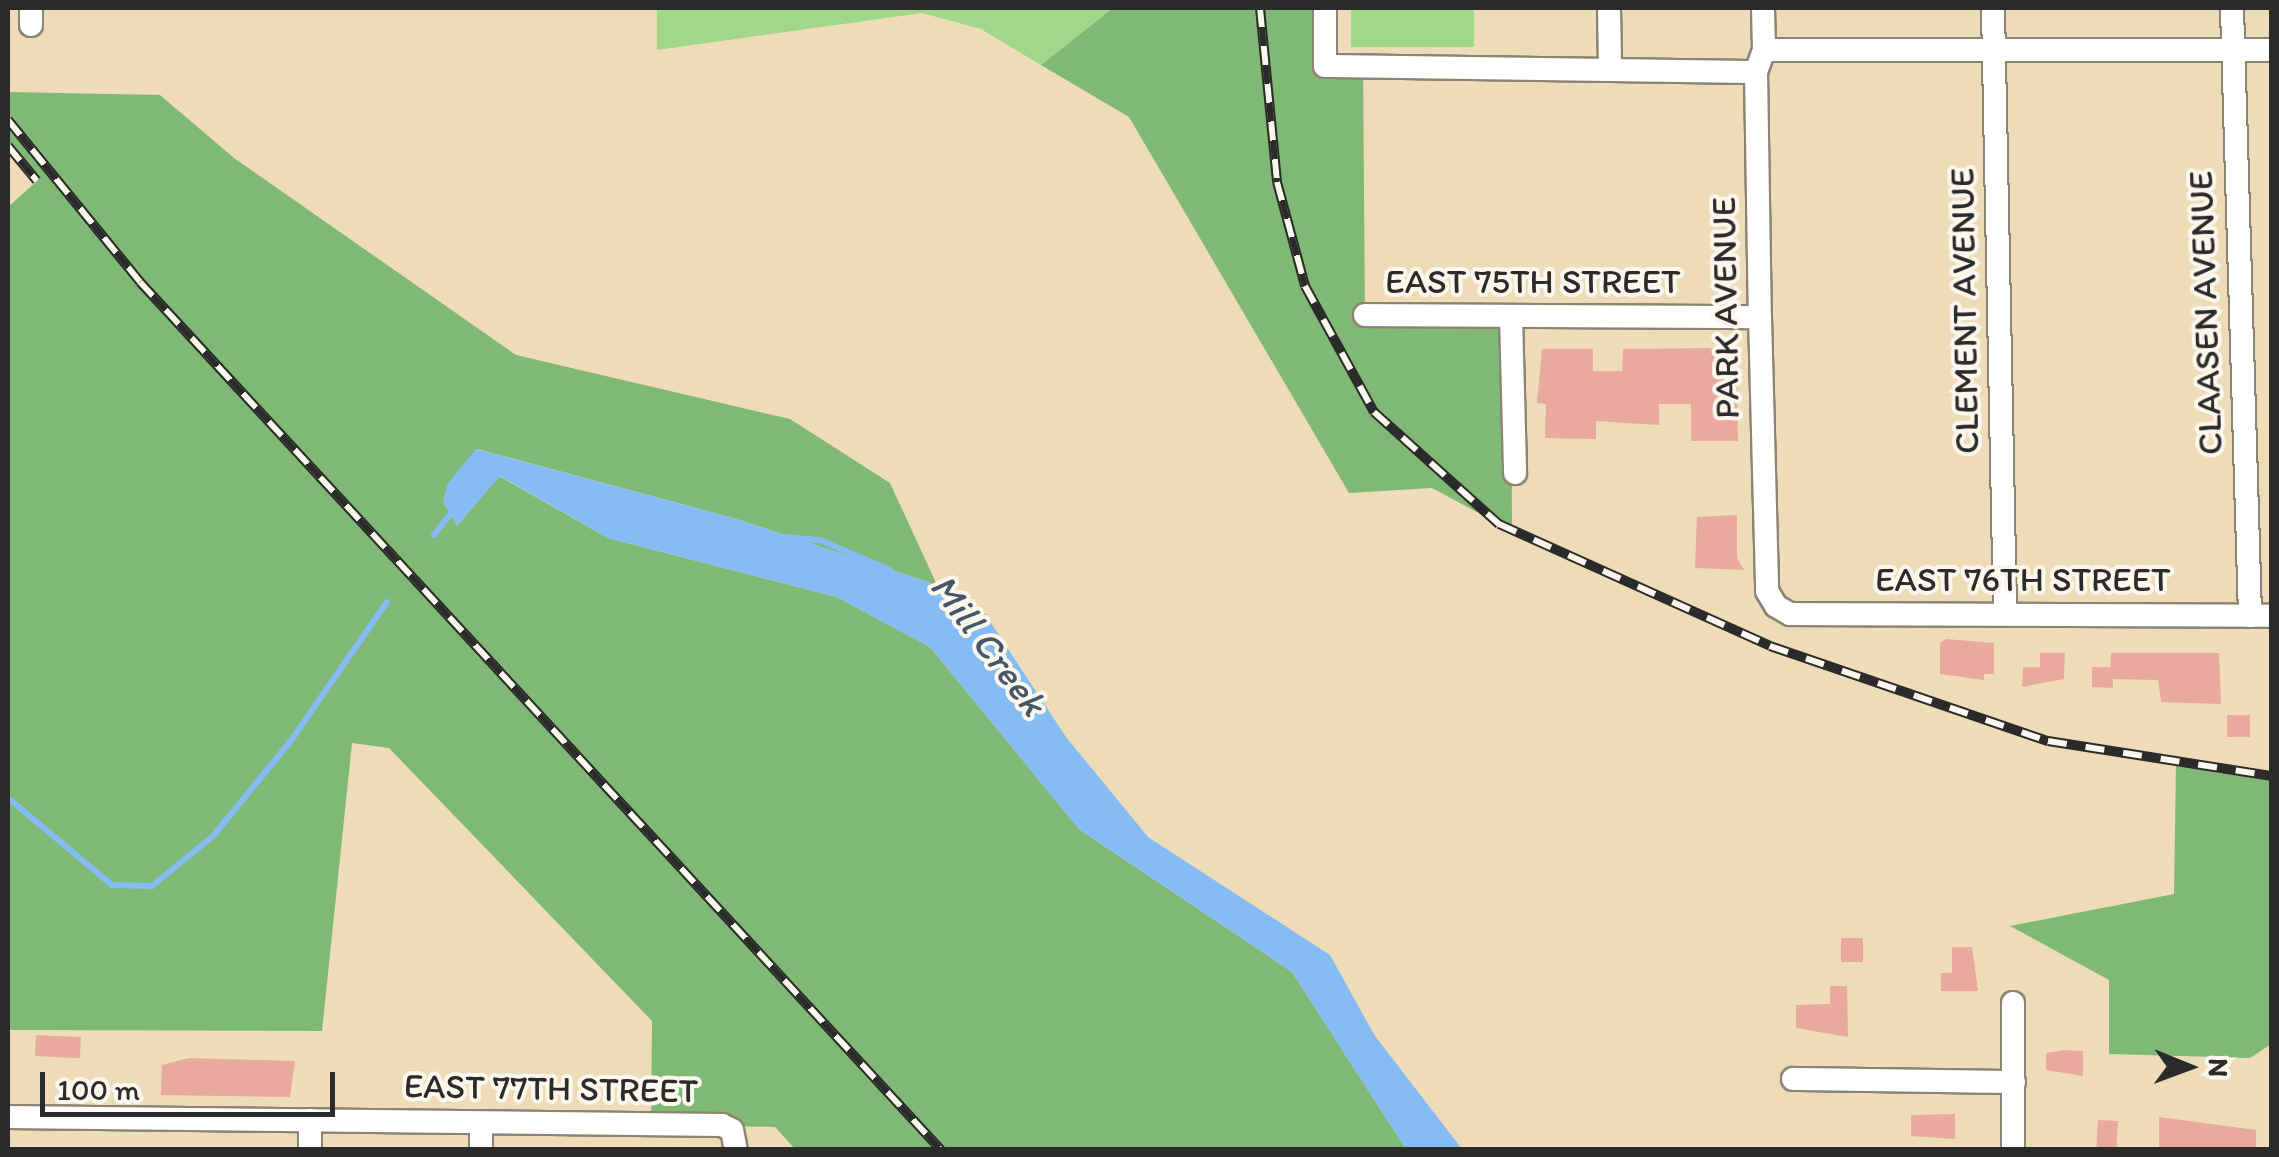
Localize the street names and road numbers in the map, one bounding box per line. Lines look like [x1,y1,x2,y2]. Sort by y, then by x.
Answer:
street label: CLEMENT AVENUE [1941,168,1987,454]
street label: CLAASEN AVENUE [2179,171,2231,455]
street label: PARK AVENUE [1702,197,1748,419]
street label: EAST 75TH STREET [1385,260,1681,302]
street label: EAST 76TH STREET [1875,558,2171,600]
street label: EAST 77TH STREET [403,1064,699,1112]

